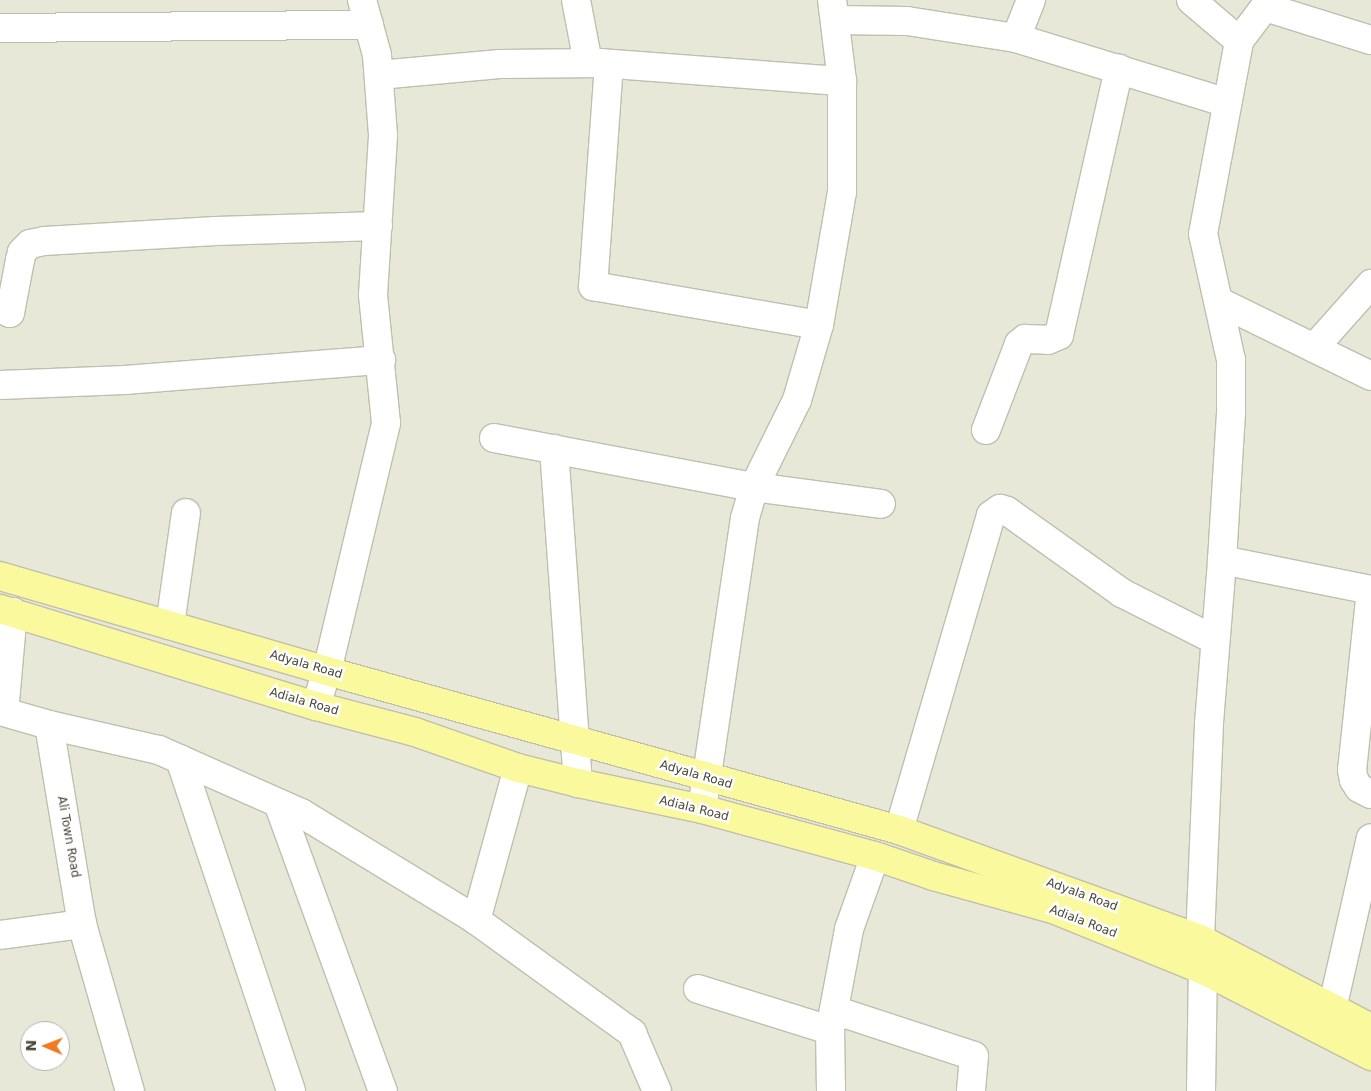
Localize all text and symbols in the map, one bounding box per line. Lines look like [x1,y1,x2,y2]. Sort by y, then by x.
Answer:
street label: Adyala Road [268,648,344,682]
street label: Adiala Road [268,685,340,719]
street label: Adyala Road [658,758,734,792]
street label: Adiala Road [658,793,730,825]
street label: Ali Town Road [54,795,82,879]
street label: Adyala Road [1044,875,1120,915]
street label: Adiala Road [1047,903,1119,941]
north arrow [20,1021,70,1071]
text: N [23,1040,39,1052]

